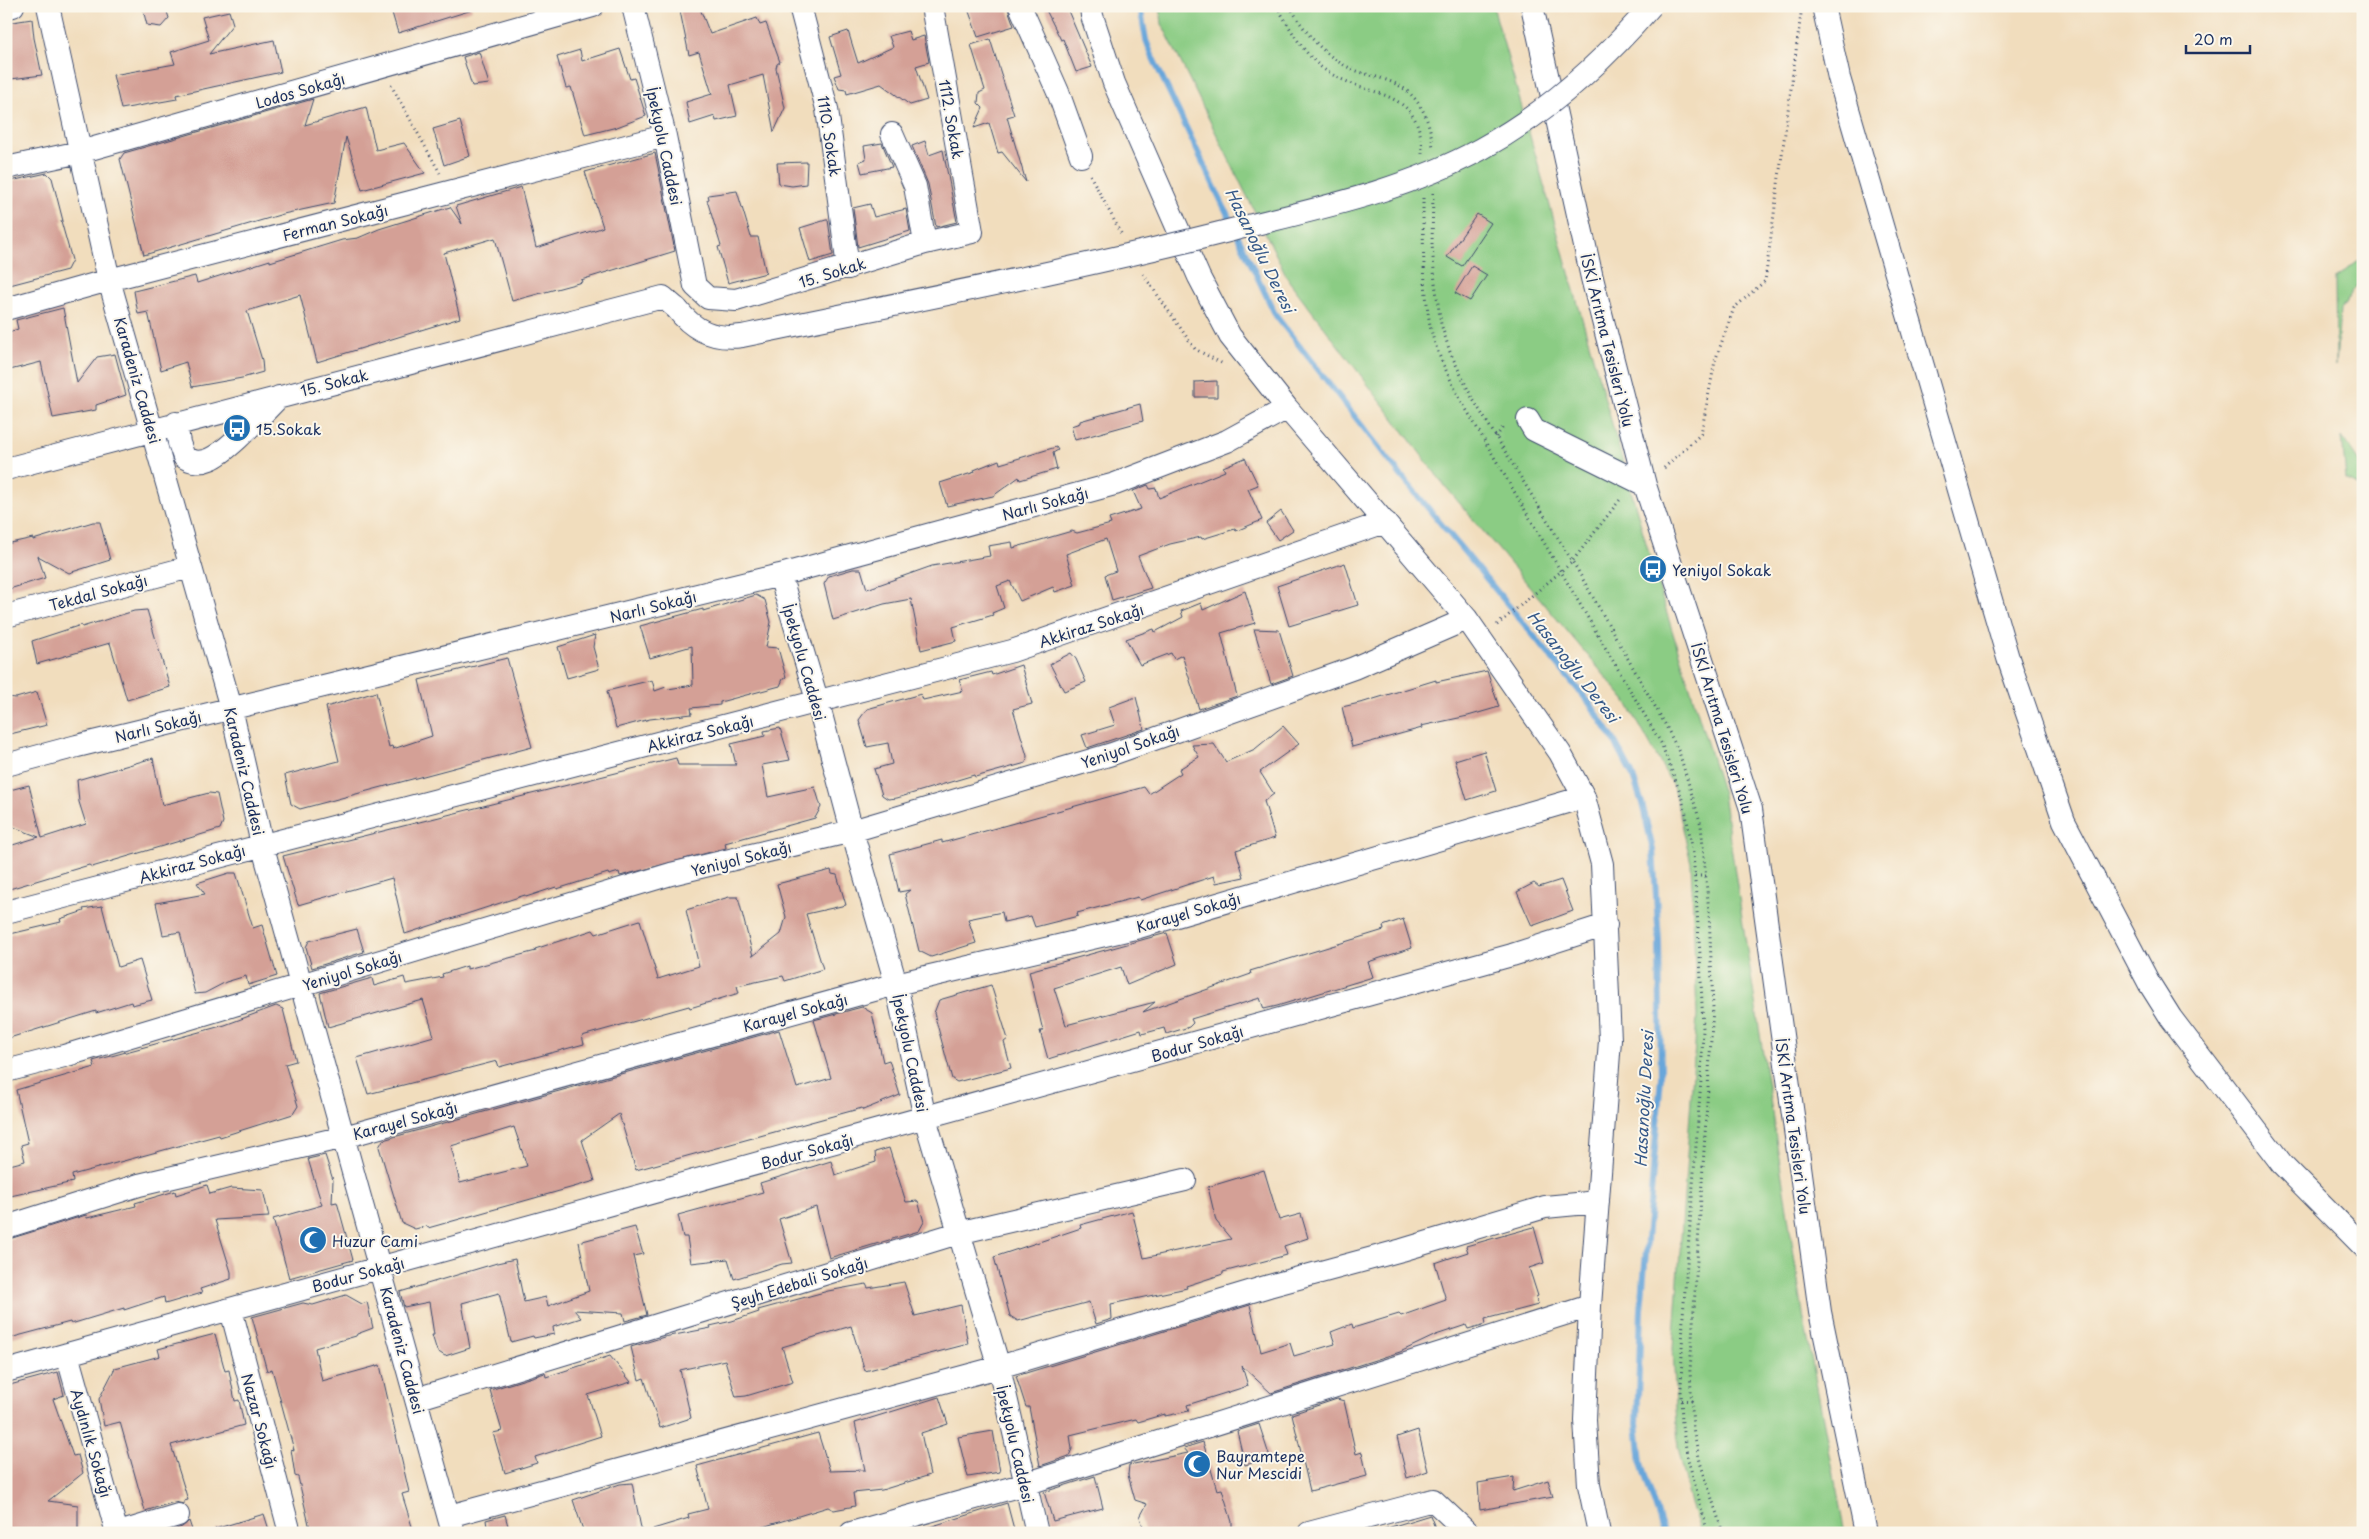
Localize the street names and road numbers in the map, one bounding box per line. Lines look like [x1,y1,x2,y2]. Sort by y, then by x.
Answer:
street label: Lodos Sokağı [253,66,347,114]
street label: 1112. Sokak [934,77,970,161]
street label: İpekyolu Caddesi [641,85,689,207]
street label: 1110. Sokak [812,94,848,178]
street label: Ferman Sokağı [280,198,390,246]
street label: 15. Sokak [796,251,869,293]
street label: İSKİ Arıtma Tesisleri Yolu [1575,251,1641,429]
street label: Karadeniz Caddesi [109,314,167,446]
street label: 15. Sokak [298,362,371,402]
street label: Narlı Sokağı [999,480,1091,526]
street label: Tekdal Sokağı [46,568,150,616]
street label: Narlı Sokağı [607,584,699,628]
street label: Akkiraz Sokağı [1035,597,1147,653]
street label: İpekyolu Caddesi [777,601,833,723]
street label: İSKİ Arıtma Tesisleri Yolu [1686,640,1760,816]
street label: Narlı Sokağı [112,704,204,748]
street label: Karadeniz Caddesi [219,704,271,838]
street label: Akkiraz Sokağı [644,709,756,757]
street label: Yeniyol Sokağı [1078,718,1182,774]
street label: Yeniyol Sokağı [688,834,794,882]
street label: Akkiraz Sokağı [136,838,248,888]
street label: Karayel Sokağı [1133,886,1243,938]
street label: Yeniyol Sokağı [299,944,405,996]
street label: Karayel Sokağı [740,987,850,1037]
street label: İpekyolu Caddesi [887,992,935,1114]
street label: Bodur Sokağı [1148,1019,1246,1067]
street label: İSKİ Arıtma Tesisleri Yolu [1770,1036,1818,1216]
street label: Karayel Sokağı [350,1095,460,1145]
street label: Bodur Sokağı [758,1128,856,1174]
street label: Şeyh Edebali Sokağı [728,1250,870,1314]
street label: Bodur Sokağı [309,1251,407,1297]
street label: Karadeniz Caddesi [375,1284,431,1416]
street label: Nazar Sokağı [236,1371,284,1471]
street label: İpekyolu Caddesi [991,1383,1041,1505]
street label: Aydınlık Sokağı [65,1386,119,1500]

